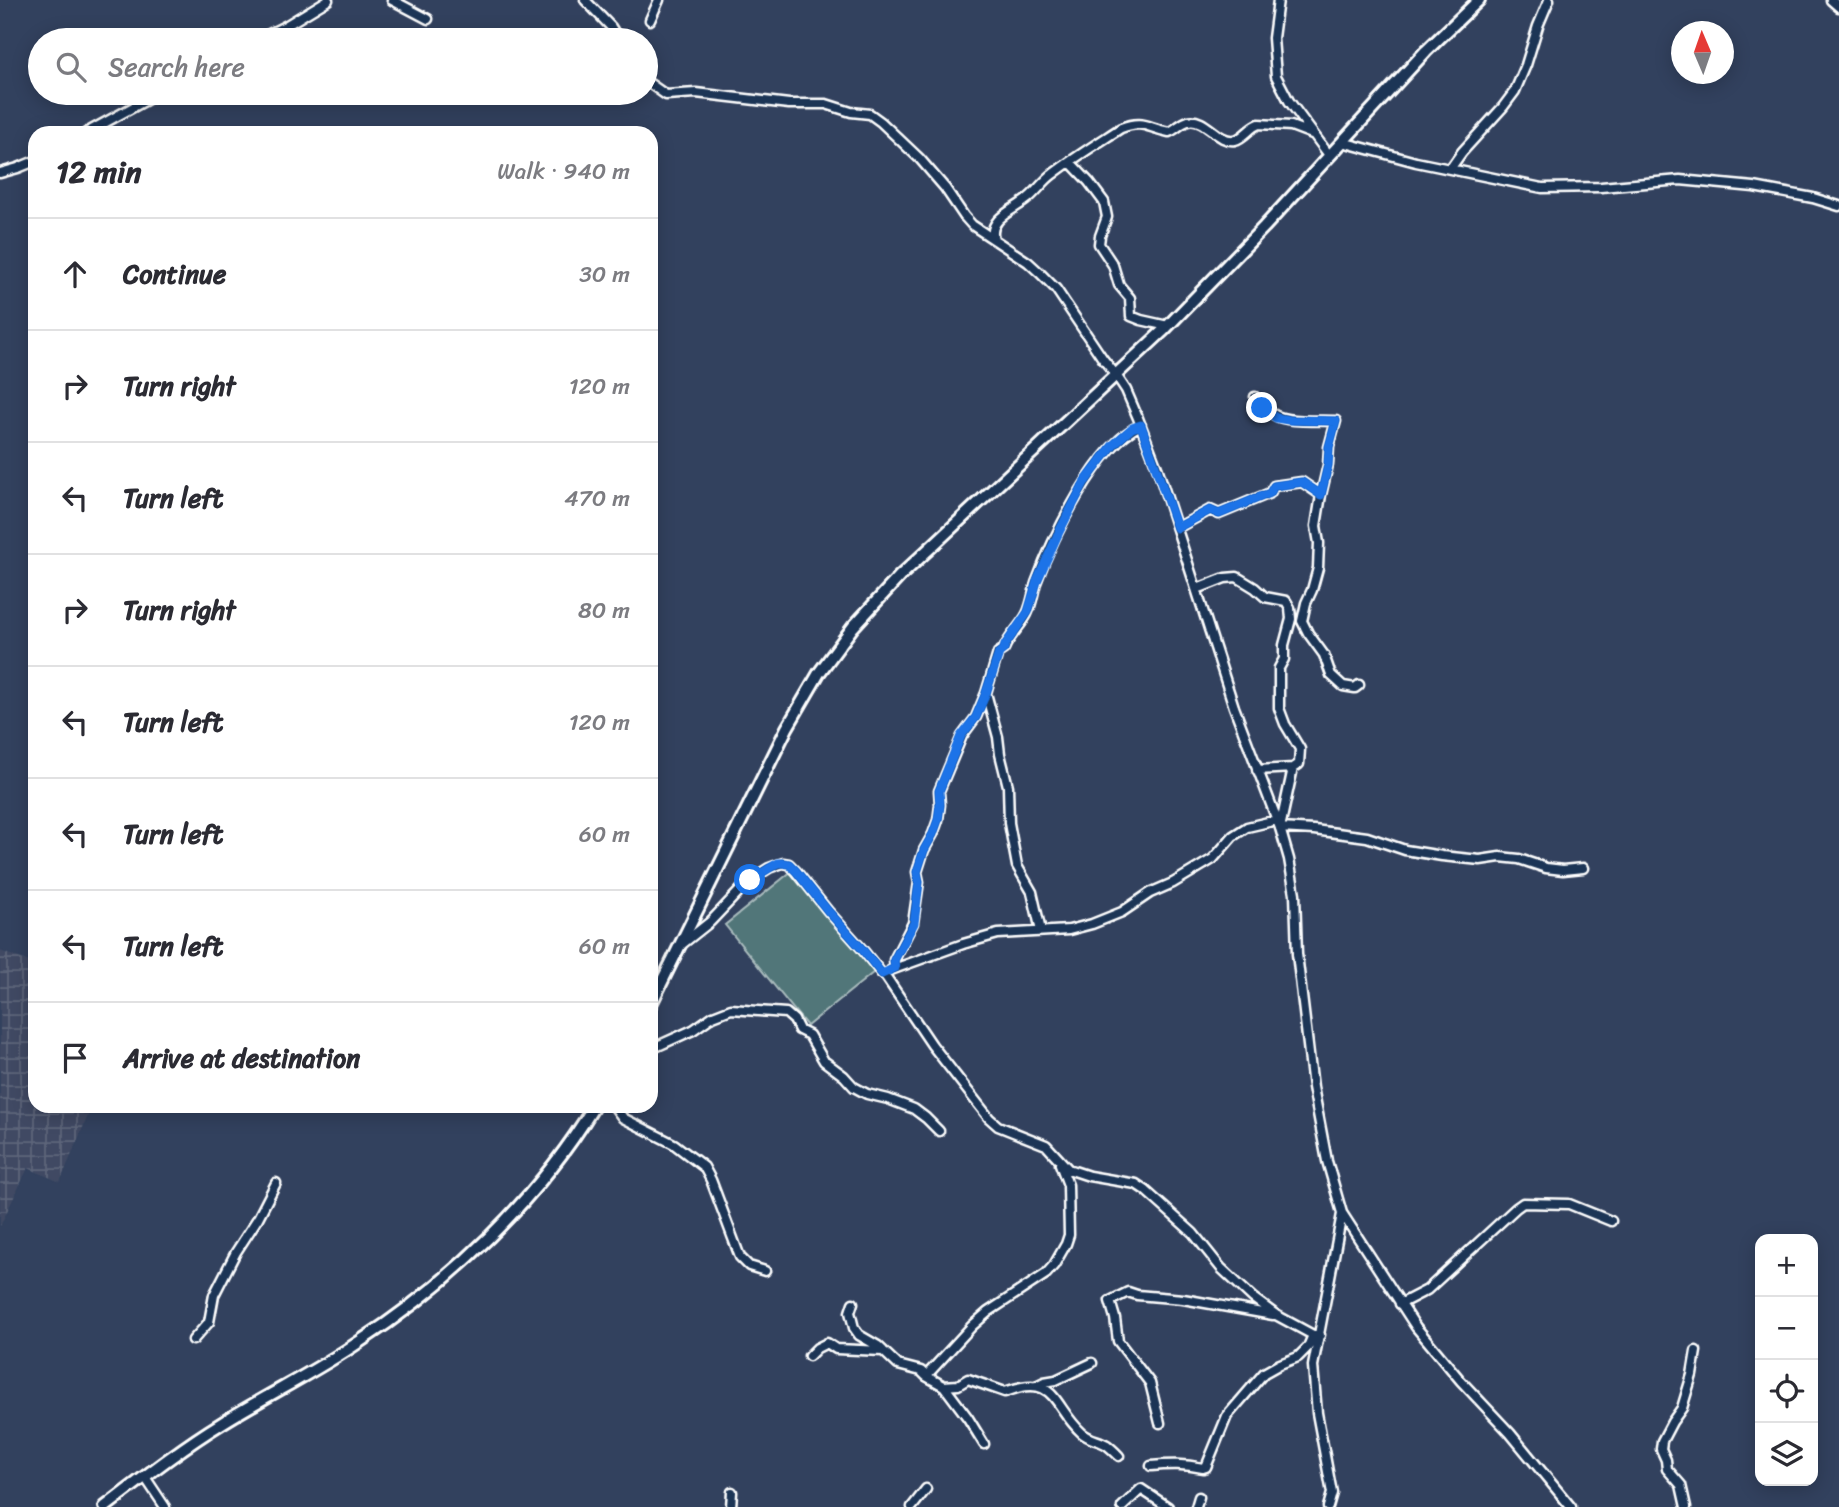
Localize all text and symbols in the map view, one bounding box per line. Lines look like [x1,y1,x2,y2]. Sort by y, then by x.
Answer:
north arrow [1671,21,1734,84]
search box [28,28,658,105]
text: Search here [108,44,245,90]
icon: search [52,48,90,86]
text: 12 min [56,145,141,199]
text: Walk · 940 m [497,151,630,192]
text: Continue [123,251,226,297]
text: 30 m [579,254,630,295]
icon: ahead [56,255,94,293]
text: Turn right [123,363,236,409]
text: 120 m [569,366,630,407]
icon: right [56,367,94,405]
route end [1246,392,1277,423]
text: Turn left [123,475,223,521]
text: 470 m [564,478,630,519]
icon: left [56,479,94,517]
text: Turn right [123,587,236,633]
text: 80 m [578,590,630,631]
icon: right [56,591,94,629]
text: Turn left [123,699,223,745]
text: 120 m [569,702,630,743]
icon: left [56,703,94,741]
text: Turn left [123,811,223,857]
text: 60 m [579,814,630,855]
icon: left [56,815,94,853]
route start [734,864,765,895]
text: Turn left [123,923,223,969]
text: 60 m [579,926,630,967]
icon: left [56,927,94,965]
text: Arrive at destination [123,1035,360,1081]
icon: arrive [56,1039,94,1077]
map controls [1755,1234,1818,1486]
button: + [1755,1234,1818,1297]
button: − [1755,1297,1818,1360]
button: locate [1755,1360,1818,1423]
button: layers [1755,1423,1818,1486]

